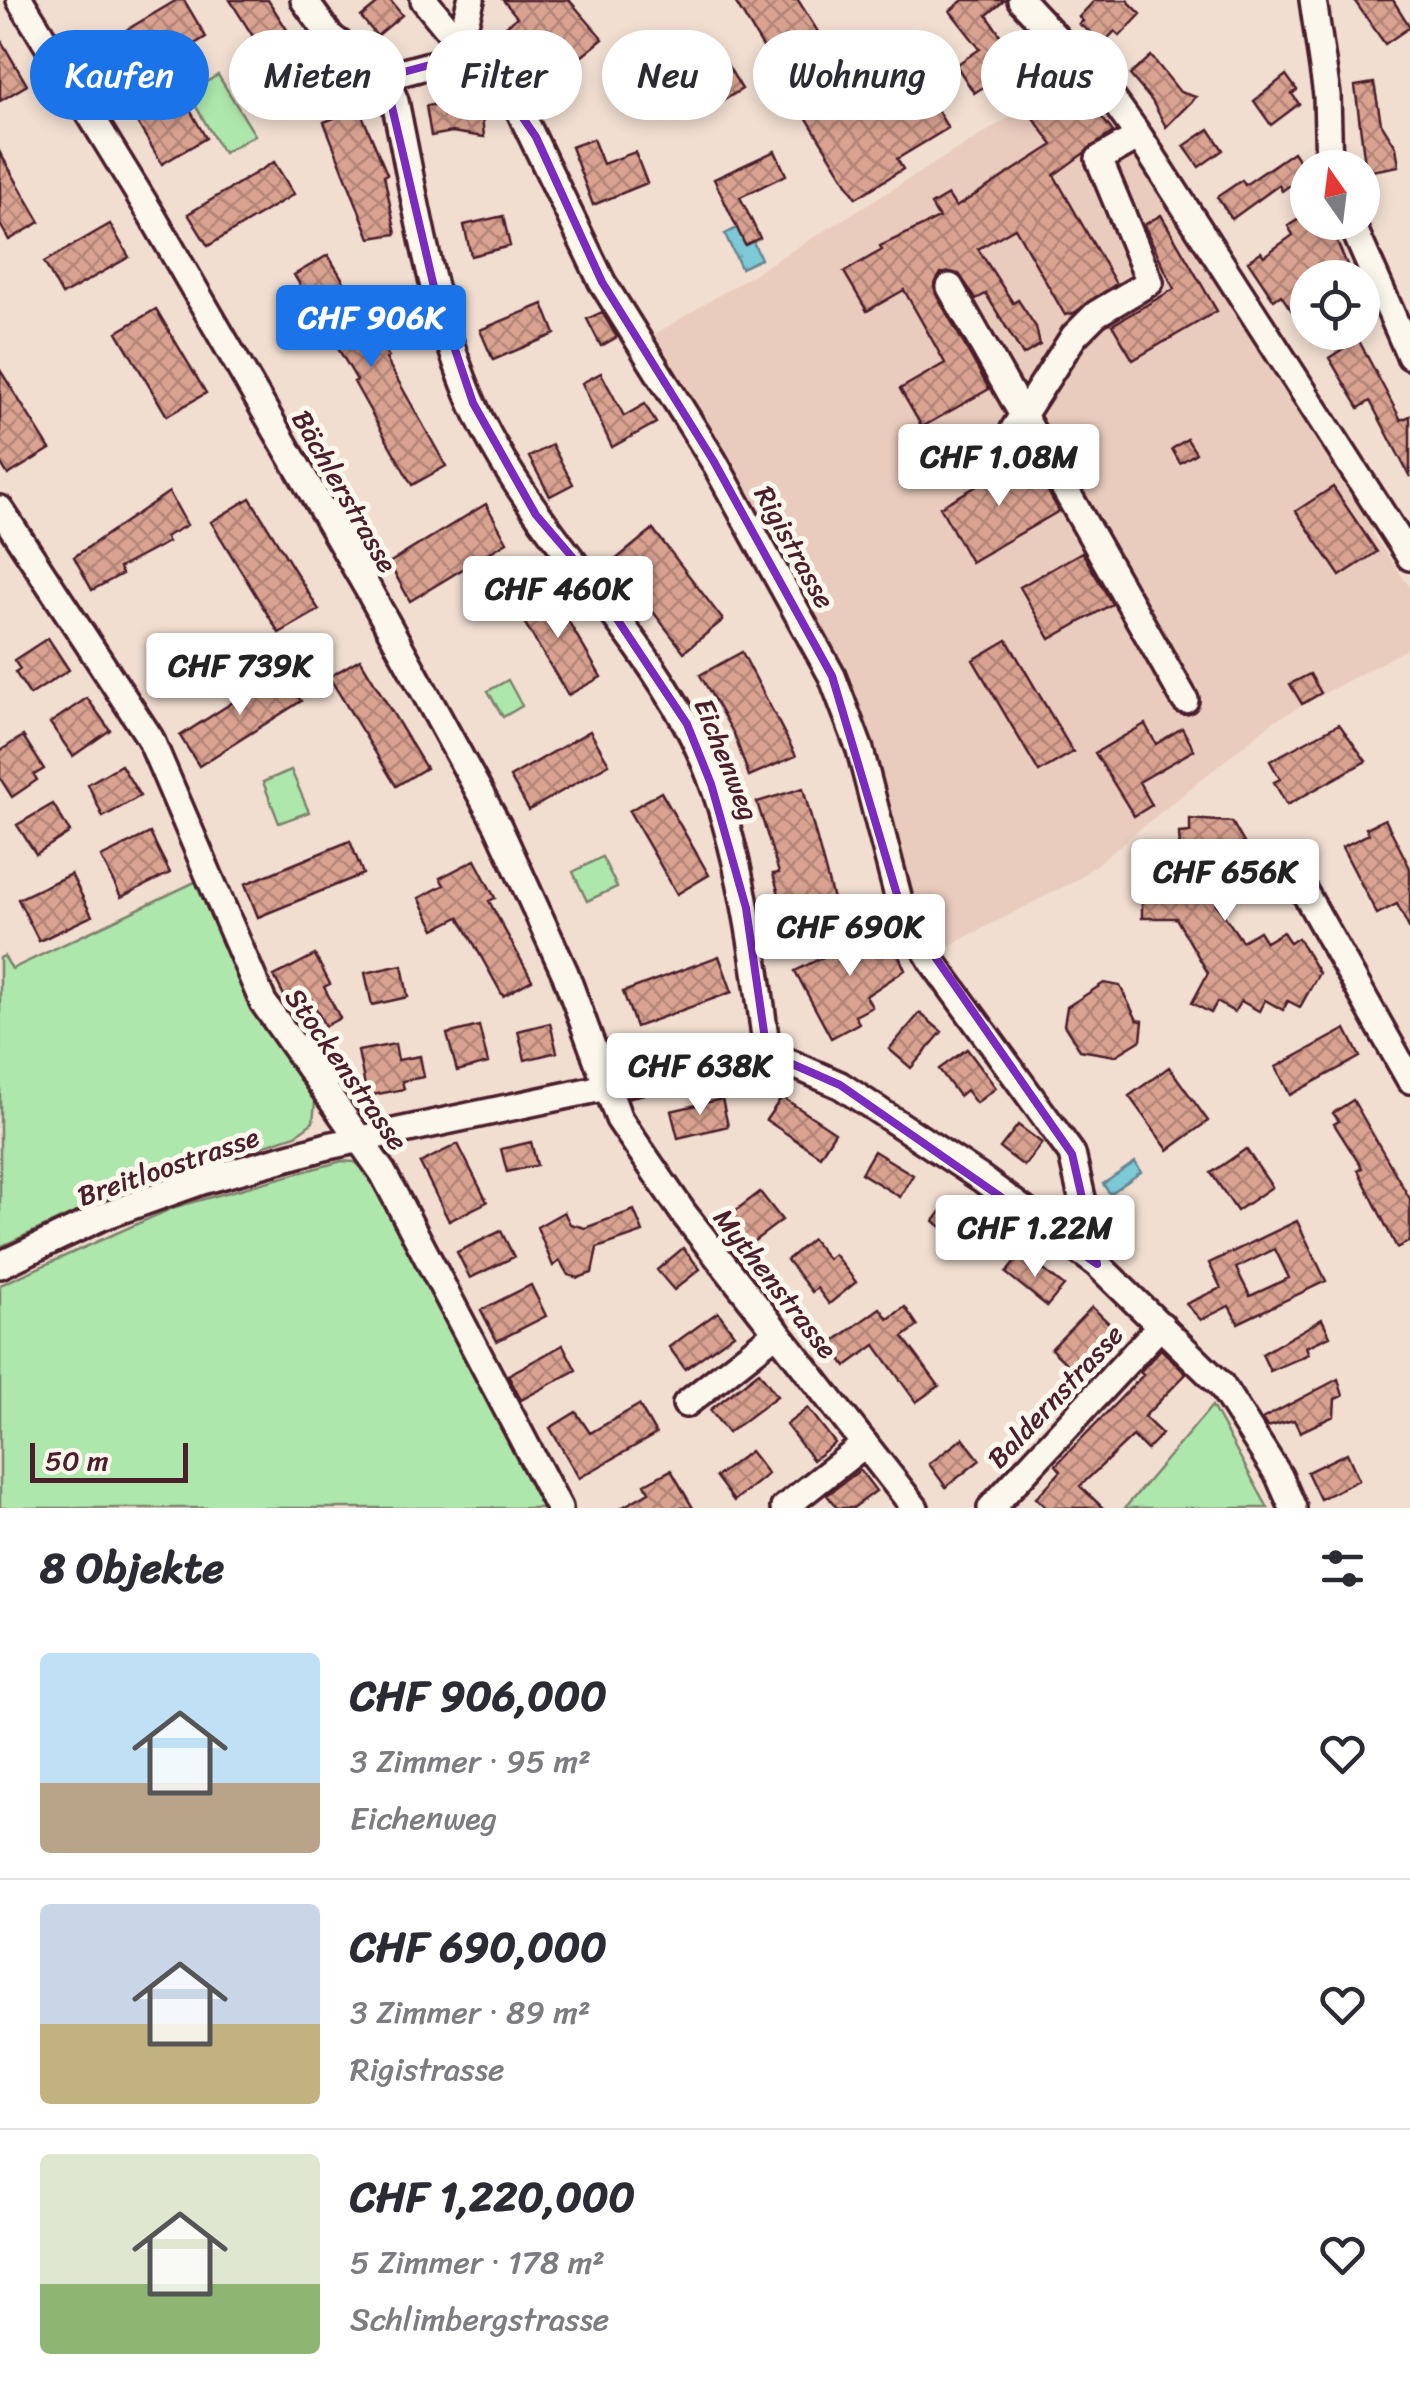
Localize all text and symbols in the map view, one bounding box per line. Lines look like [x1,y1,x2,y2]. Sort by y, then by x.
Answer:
chip: Kaufen [30,30,209,120]
chip: Mieten [229,30,406,120]
chip: Filter [426,30,582,120]
chip: Neu [602,30,733,120]
chip: Wohnung [753,30,961,120]
chip: Haus [981,30,1128,120]
north arrow [1290,150,1380,240]
map controls [1290,150,1380,350]
button: locate [1290,260,1380,350]
pin: CHF 906K [268,285,474,370]
text: CHF 906K [298,289,444,346]
street label: Bächlerstrasse [278,400,411,582]
pin: CHF 1.08M [885,424,1113,509]
text: CHF 1.08M [920,428,1078,485]
street label: Rigistrasse [740,476,849,618]
pin: CHF 460K [455,556,661,641]
text: CHF 460K [485,560,631,617]
pin: CHF 739K [137,633,343,718]
text: CHF 739K [168,637,312,694]
street label: Eichenweg [680,690,773,828]
pin: CHF 656K [1122,839,1328,924]
text: CHF 656K [1153,843,1297,900]
pin: CHF 690K [747,894,953,979]
text: CHF 690K [777,898,923,955]
street label: Stockenstrasse [272,977,421,1161]
pin: CHF 638K [597,1033,803,1118]
text: CHF 638K [629,1037,771,1094]
street label: Breitloostrasse [71,1112,266,1220]
pin: CHF 1.22M [921,1195,1149,1280]
street label: Mythenstrasse [700,1197,851,1370]
text: CHF 1.22M [958,1199,1112,1256]
street label: Baldernstrasse [975,1312,1136,1480]
text: 50 m [45,1436,109,1485]
scale bar [30,1438,188,1482]
text: 8 Objekte [40,1531,224,1605]
icon: filters [1315,1541,1370,1596]
text: CHF 906,000 [350,1659,607,1733]
icon: home [120,1693,240,1813]
icon: heart [1315,1726,1370,1781]
text: 3 Zimmer · 95 m² [350,1733,591,1790]
text: Eichenweg [350,1790,497,1847]
text: CHF 690,000 [350,1910,607,1984]
icon: home [120,1944,240,2064]
icon: heart [1315,1977,1370,2032]
text: 3 Zimmer · 89 m² [350,1984,590,2041]
text: Rigistrasse [350,2041,504,2098]
text: CHF 1,220,000 [350,2160,635,2234]
icon: home [120,2194,240,2314]
icon: heart [1315,2227,1370,2282]
text: 5 Zimmer · 178 m² [350,2234,605,2291]
text: Schlimbergstrasse [350,2291,609,2348]

